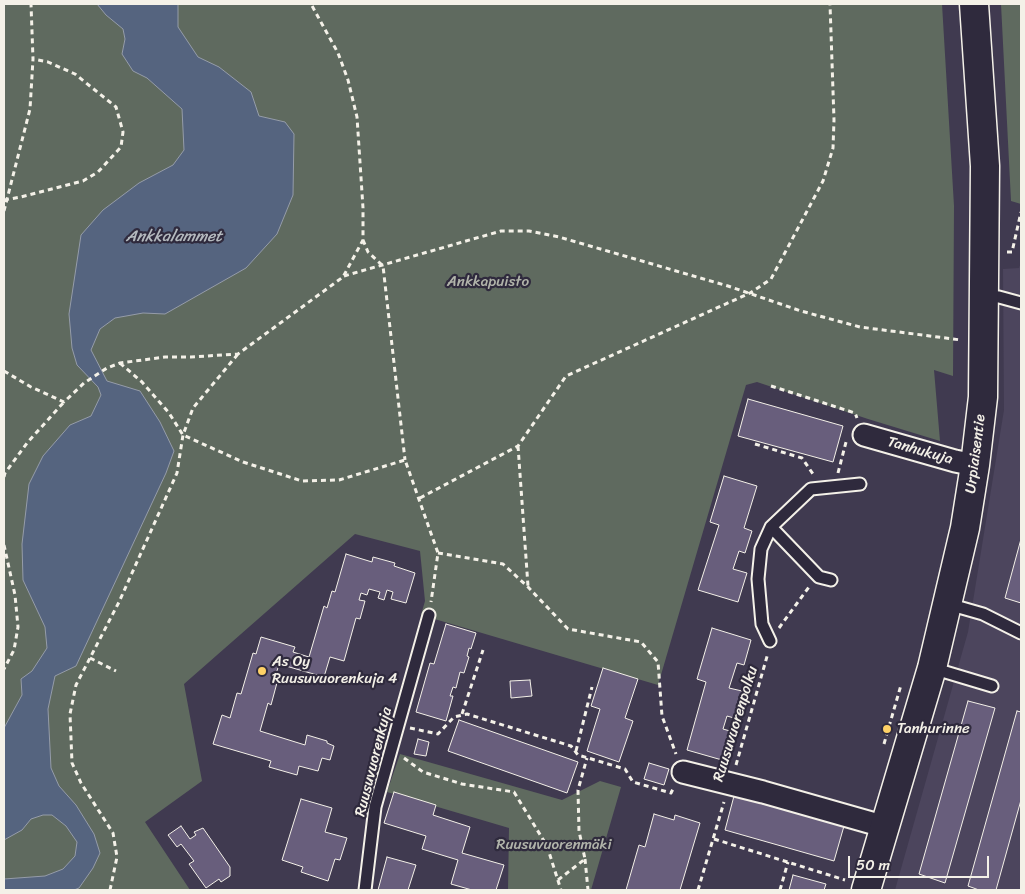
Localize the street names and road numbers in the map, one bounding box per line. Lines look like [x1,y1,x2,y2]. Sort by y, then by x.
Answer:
street label: Urpiaisentie [962,413,990,495]
street label: Tanhukuja [885,433,955,469]
street label: Ruusuvuorenpolku [710,664,762,784]
street label: Ruusuvuorenkuja [352,705,396,819]

